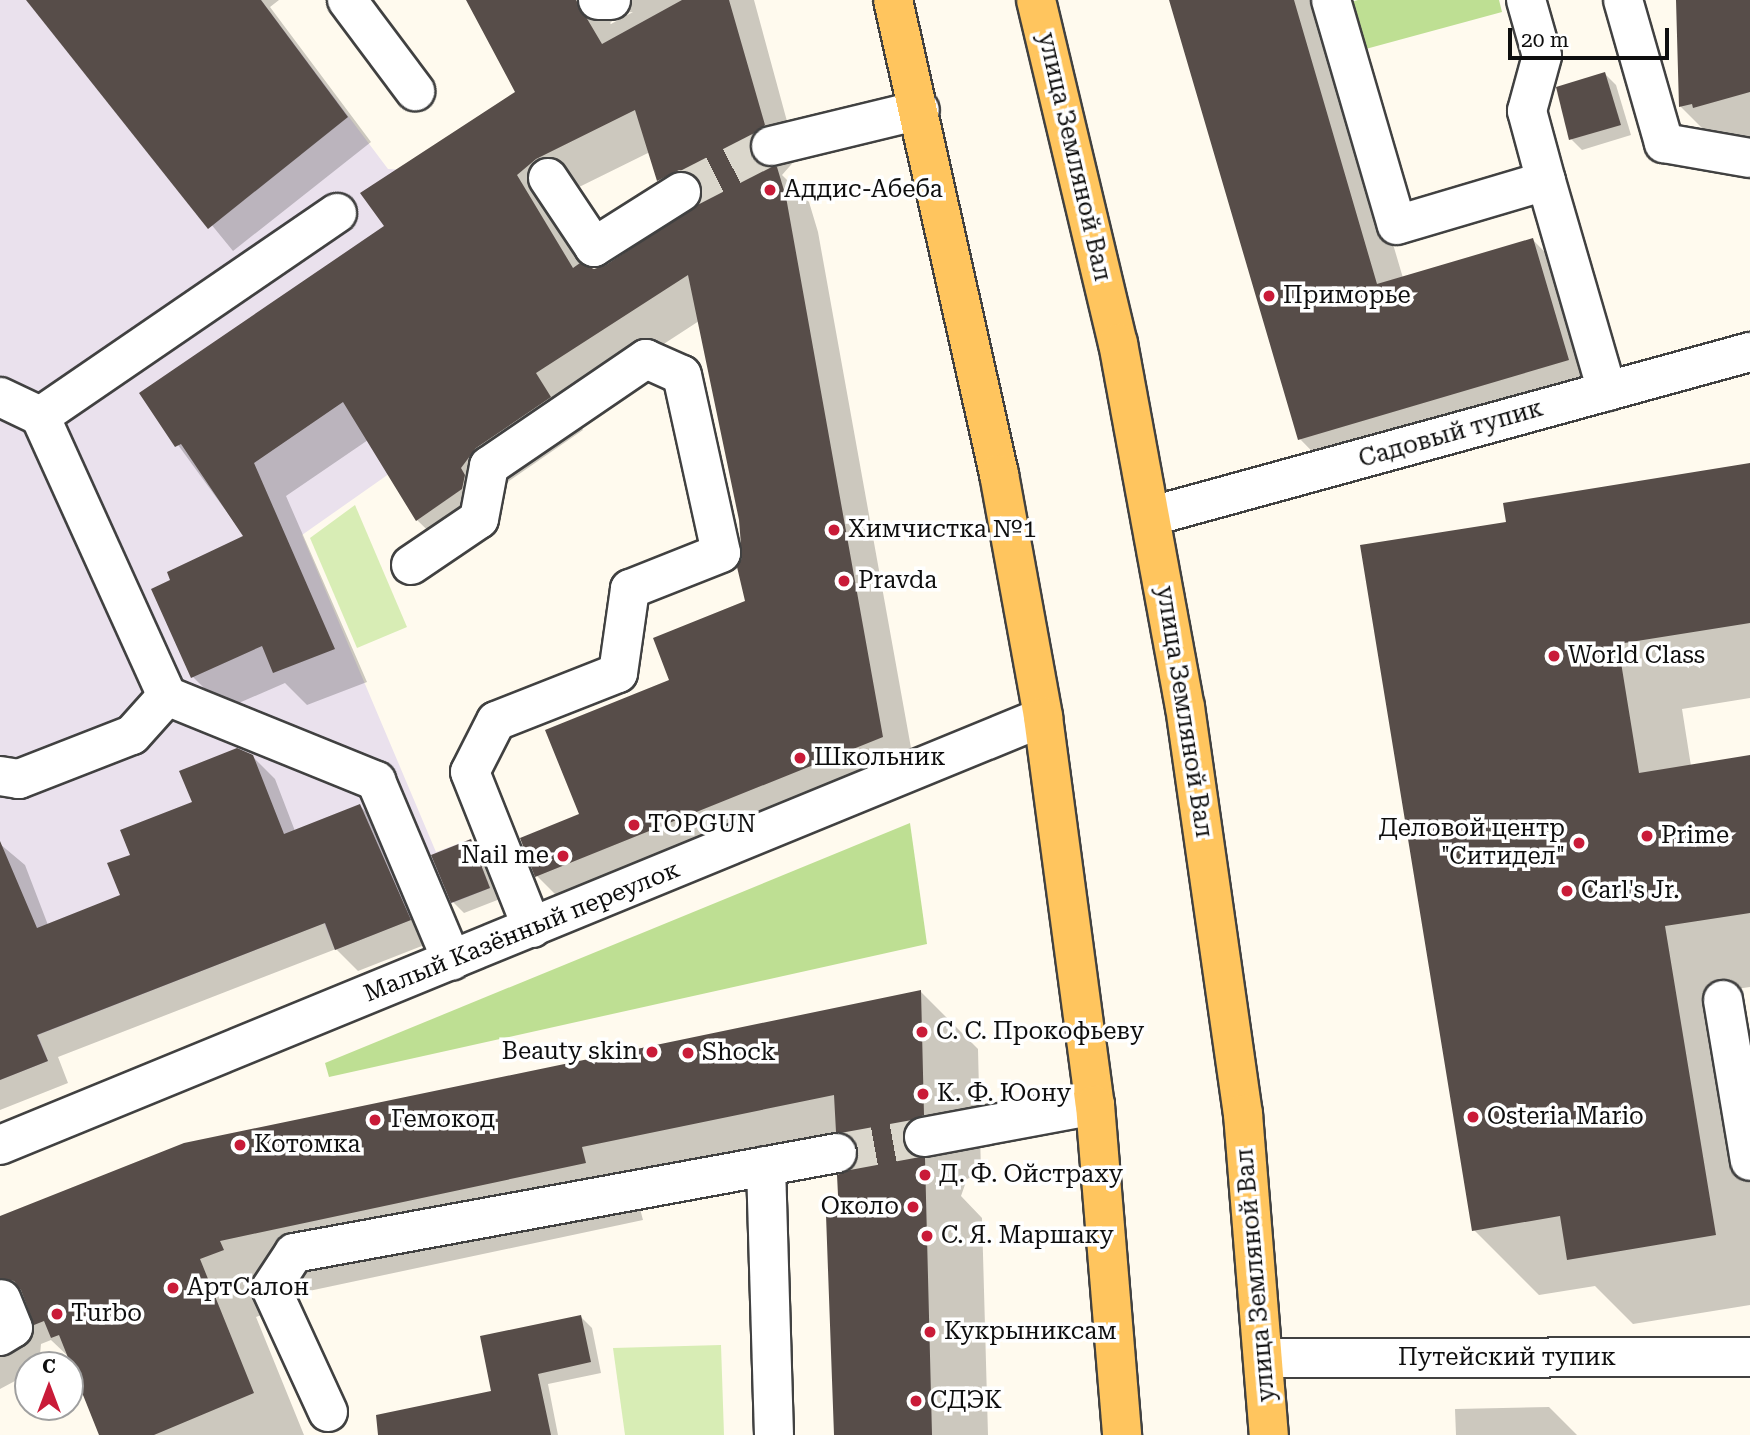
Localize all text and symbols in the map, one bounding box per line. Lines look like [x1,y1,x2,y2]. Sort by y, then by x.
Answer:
scale bar [1512,14,1673,58]
text: 20 m [1521,28,1569,52]
street label: улица Земляной Вал [1031,30,1117,284]
place label: Аддис-Абеба [784,176,943,204]
marker: Аддис-Абеба [762,182,778,198]
place label: Приморье [1283,282,1411,310]
marker: Приморье [1261,288,1277,304]
street label: Садовый тупик [1356,394,1546,474]
place label: Химчистка №1 [848,516,1036,544]
marker: Химчистка №1 [826,522,842,538]
place label: Pravda [858,567,937,595]
marker: Pravda [836,573,852,589]
street label: улица Земляной Вал [1150,584,1218,840]
place label: World Class [1568,642,1705,670]
marker: World Class [1546,648,1562,664]
place label: Школьник [814,744,945,772]
marker: Школьник [792,750,808,766]
place label: TOPGUN [648,811,756,839]
place label: Деловой центр "Ситидел" [1379,815,1565,871]
marker: TOPGUN [626,817,642,833]
place label: Prime [1661,822,1729,850]
marker: Prime [1639,828,1655,844]
marker: Деловой центр "Ситидел" [1571,835,1587,851]
place label: Nail me [461,842,549,870]
marker: Nail me [555,848,571,864]
street label: Малый Казённый переулок [360,855,684,1009]
place label: Carl's Jr. [1581,877,1679,905]
marker: Carl's Jr. [1559,883,1575,899]
place label: С. С. Прокофьеву [936,1018,1144,1046]
marker: С. С. Прокофьеву [914,1024,930,1040]
place label: Beauty skin [502,1038,638,1066]
place label: Shock [702,1039,776,1067]
marker: Beauty skin [644,1044,660,1060]
marker: Shock [680,1045,696,1061]
place label: К. Ф. Юону [937,1080,1071,1108]
marker: К. Ф. Юону [915,1086,931,1102]
place label: Osteria Mario [1487,1103,1644,1131]
place label: Гемокод [391,1106,495,1134]
marker: Osteria Mario [1465,1109,1481,1125]
marker: Гемокод [365,1110,385,1130]
place label: Котомка [254,1131,360,1159]
marker: Котомка [232,1137,248,1153]
street label: улица Земляной Вал [1231,1147,1281,1403]
place label: Д. Ф. Ойстраху [939,1161,1123,1189]
marker: Д. Ф. Ойстраху [917,1167,933,1183]
place label: Около [821,1193,899,1221]
marker: Около [905,1199,921,1215]
place label: С. Я. Маршаку [941,1222,1114,1250]
marker: С. Я. Маршаку [919,1228,935,1244]
place label: АртСалон [187,1274,309,1302]
marker: АртСалон [165,1280,181,1296]
place label: Turbo [71,1300,142,1328]
marker: Turbo [49,1306,65,1322]
place label: Кукрыниксам [944,1318,1117,1346]
marker: Кукрыниксам [922,1324,938,1340]
street label: Путейский тупик [1398,1344,1616,1372]
north arrow [14,1351,84,1421]
text: С [42,1355,56,1378]
place label: СДЭК [930,1387,1002,1415]
marker: СДЭК [908,1393,924,1409]

